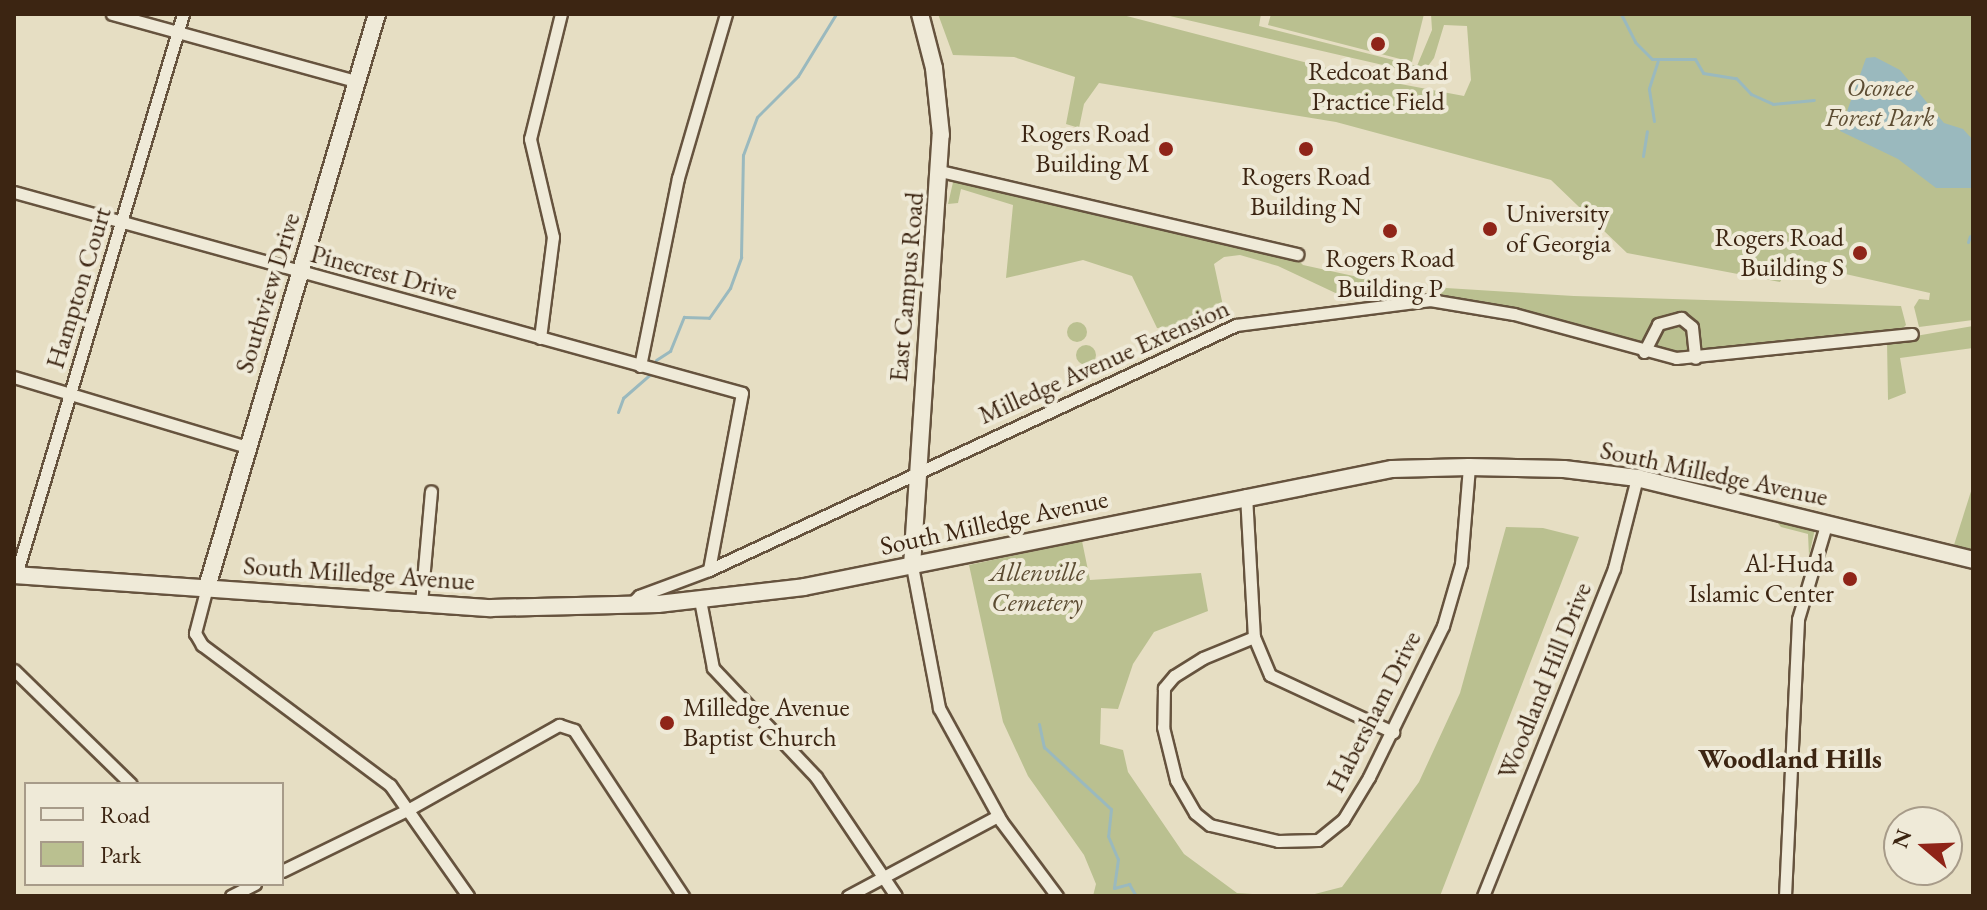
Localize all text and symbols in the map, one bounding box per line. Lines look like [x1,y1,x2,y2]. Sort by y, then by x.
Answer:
marker: Redcoat Band Practice Field [1369,35,1387,53]
place label: Redcoat Band Practice Field [1308,56,1448,118]
park label: Oconee Forest Park [1825,72,1935,134]
place label: Rogers Road Building M [1020,118,1150,180]
marker: Rogers Road Building M [1157,140,1175,158]
marker: Rogers Road Building N [1297,140,1315,158]
place label: Rogers Road Building N [1241,161,1371,222]
street label: East Campus Road [883,191,931,383]
place label: University of Georgia [1506,198,1611,260]
street label: Hampton Court [40,204,118,372]
street label: Southview Drive [229,209,307,377]
marker: University of Georgia [1481,220,1499,238]
marker: Rogers Road Building P [1381,222,1399,240]
place label: Rogers Road Building S [1714,222,1844,284]
street label: Pinecrest Drive [307,238,461,308]
place label: Rogers Road Building P [1325,243,1455,304]
marker: Rogers Road Building S [1851,244,1869,262]
street label: Milledge Avenue Extension [974,293,1234,431]
street label: South Milledge Avenue [1597,435,1831,513]
street label: South Milledge Avenue [877,484,1111,562]
place label: Al-Huda Islamic Center [1688,548,1834,610]
street label: South Milledge Avenue [242,550,476,598]
park label: Allenville Cemetery [989,557,1085,618]
marker: Al-Huda Islamic Center [1841,570,1859,588]
street label: Woodland Hill Drive [1491,578,1599,784]
street label: Habersham Drive [1320,626,1428,798]
place label: Milledge Avenue Baptist Church [683,692,850,754]
marker: Milledge Avenue Baptist Church [658,714,676,732]
district label: Woodland Hills [1698,741,1882,775]
legend [24,782,284,886]
text: Road [100,799,150,830]
north arrow [1883,806,1963,886]
text: N [1885,826,1918,852]
text: Park [100,839,141,870]

